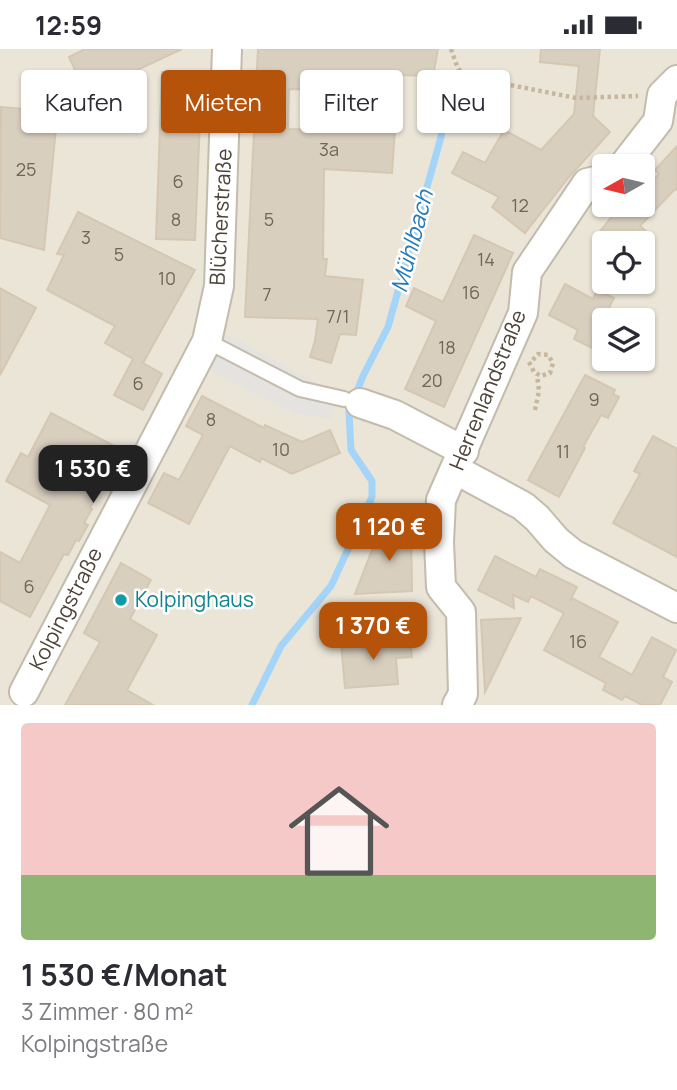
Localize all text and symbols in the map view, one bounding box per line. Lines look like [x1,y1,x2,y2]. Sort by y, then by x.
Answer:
text: 12:59 [35,7,102,43]
chip: Kaufen [21,70,147,133]
chip: Mieten [161,70,286,133]
chip: Filter [300,70,403,133]
chip: Neu [417,70,510,133]
house number: 3a [319,137,339,161]
street label: Blücherstraße [202,148,238,286]
north arrow [592,154,654,217]
map controls [592,154,655,371]
house number: 25 [16,157,36,181]
house number: 6 [172,169,184,193]
water label: Mühlbach [382,185,440,296]
house number: 12 [511,193,529,217]
house number: 8 [171,207,181,231]
house number: 5 [264,207,274,231]
house number: 3 [81,225,91,249]
button: locate [592,231,655,294]
house number: 5 [114,242,124,266]
house number: 14 [477,247,495,271]
house number: 10 [158,266,176,290]
house number: 16 [462,280,480,304]
house number: 7 [262,282,272,306]
house number: 7/1 [326,304,350,328]
street label: Herrenlandstraße [442,305,532,474]
button: layers [592,308,655,371]
house number: 18 [438,335,456,359]
house number: 20 [421,368,443,392]
house number: 6 [132,371,144,395]
house number: 9 [588,387,600,411]
house number: 8 [206,407,216,431]
house number: 10 [272,437,290,461]
house number: 11 [556,439,570,463]
pin: 1 530 € [28,445,158,505]
text: 1 530 € [55,452,131,484]
pin: 1 120 € [324,503,454,563]
text: 1 120 € [352,510,426,542]
street label: Kolpingstraße [22,542,108,675]
house number: 6 [23,574,35,598]
place label: Kolpinghaus [135,585,254,613]
marker: Kolpinghaus [113,592,129,608]
pin: 1 370 € [308,603,438,662]
text: 1 370 € [335,609,411,641]
house number: 16 [569,629,587,653]
icon: home [276,768,402,894]
text: 1 530 €/Monat [21,954,228,995]
text: 3 Zimmer · 80 m² [21,995,194,1027]
text: Kolpingstraße [21,1027,168,1059]

